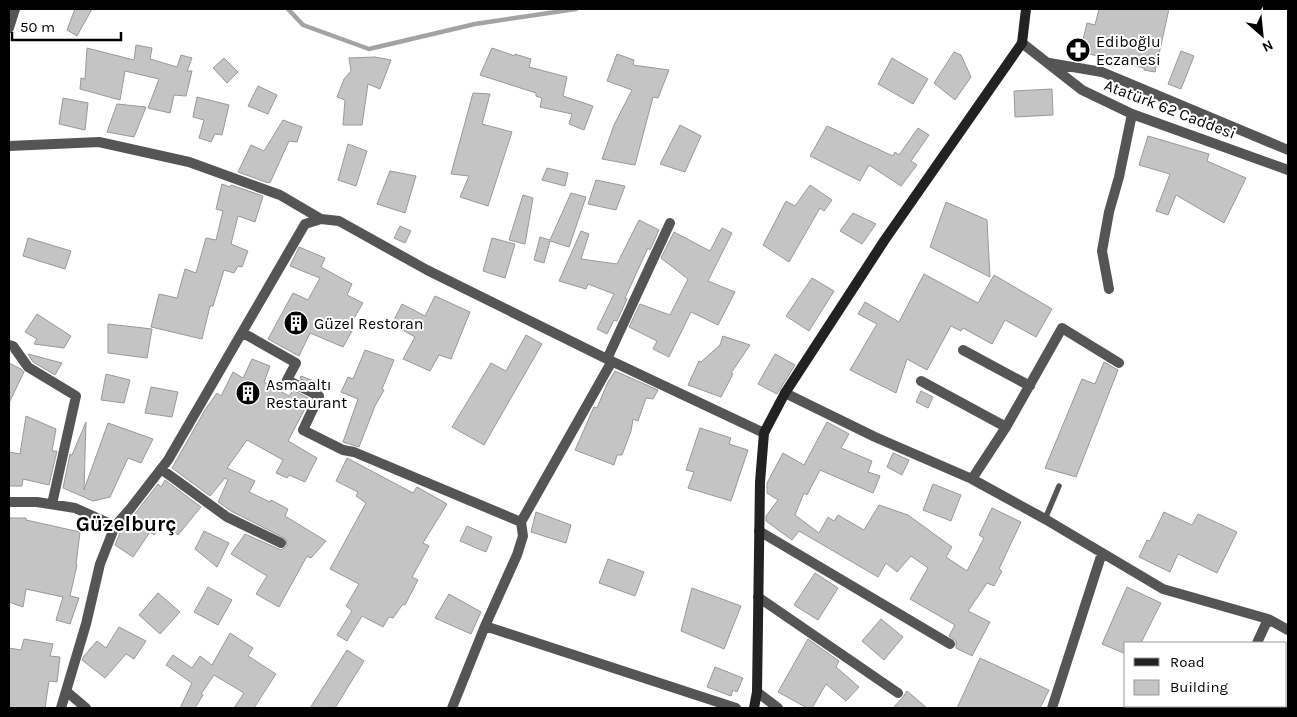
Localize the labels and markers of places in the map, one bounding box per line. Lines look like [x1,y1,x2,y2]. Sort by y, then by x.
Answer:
place label: Ediboğlu Eczanesi [1096,32,1161,69]
pharmacy icon: Ediboğlu Eczanesi [1065,37,1091,63]
building icon: Güzel Restoran [283,310,309,336]
place label: Güzel Restoran [314,314,424,333]
place label: Asmaaltı Restaurant [266,375,347,412]
building icon: Asmaaltı Restaurant [235,380,261,406]

